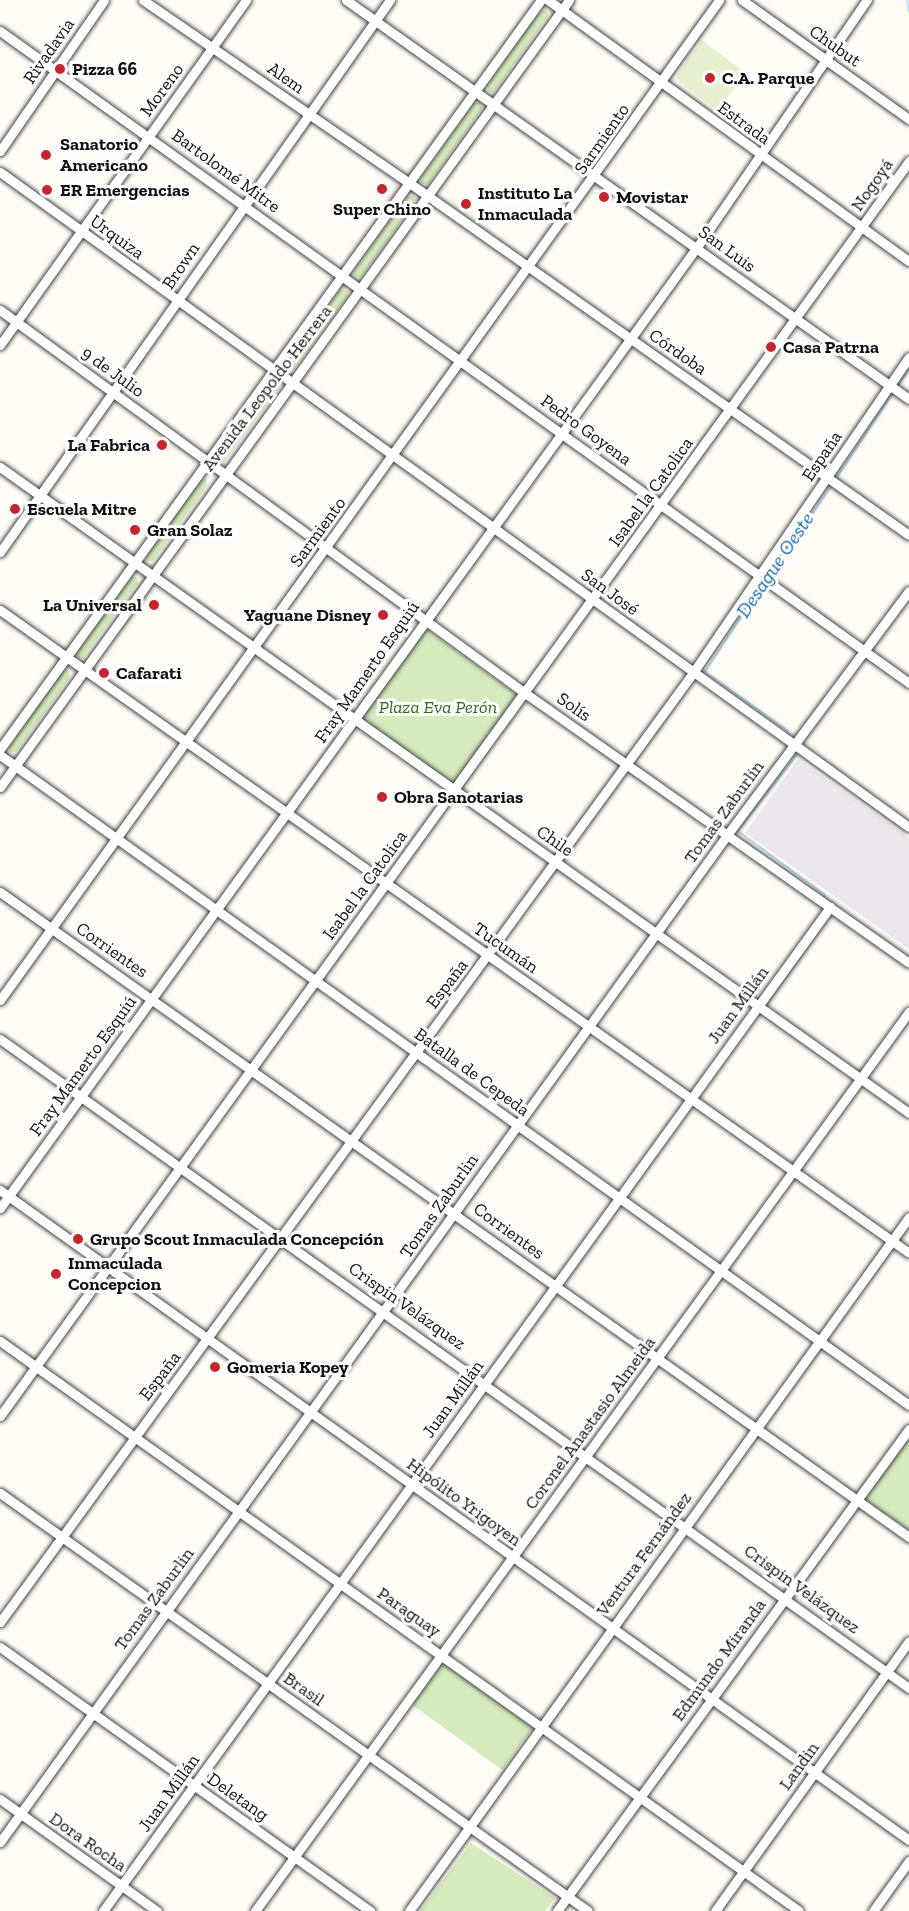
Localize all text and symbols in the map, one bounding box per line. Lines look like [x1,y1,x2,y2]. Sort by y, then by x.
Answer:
street label: Rivadavia [19,14,79,88]
street label: Chubut [805,20,865,72]
place label: Pizza 66 [72,58,137,80]
street label: Alem [263,58,309,98]
street label: Moreno [136,59,188,121]
marker: Pizza 66 [53,62,67,76]
place label: C.A. Parque [722,67,814,89]
marker: C.A. Parque [703,71,717,85]
street label: Estrada [713,97,775,149]
street label: Sarmiento [570,100,634,178]
street label: Bartolomé Mitre [168,124,284,218]
place label: Sanatorio Americano [60,134,148,176]
marker: Sanatorio Americano [37,146,55,164]
street label: Nogoyá [846,155,898,215]
place label: ER Emergencias [60,179,189,201]
marker: ER Emergencias [38,181,56,199]
marker: Super Chino [375,182,389,196]
place label: Instituto La Inmaculada [478,183,572,226]
place label: Movistar [616,186,688,208]
marker: Movistar [597,190,611,204]
marker: Instituto La Inmaculada [459,197,473,211]
place label: Super Chino [333,198,431,220]
street label: Urquiza [86,210,148,264]
street label: San Luis [694,221,760,277]
street label: Brown [158,239,204,293]
street label: Avenida Leopoldo Herrera [198,301,336,475]
street label: Córdoba [645,324,711,380]
place label: Casa Patrna [783,336,879,358]
marker: Casa Patrna [764,340,778,354]
street label: 9 de Julio [77,342,149,402]
street label: Pedro Goyena [536,390,636,470]
street label: España [797,427,847,485]
street label: Isabel la Catolica [604,433,698,551]
place label: La Fabrica [68,434,150,456]
marker: La Fabrica [155,438,169,452]
street label: Sarmiento [285,493,351,571]
place label: Escuela Mitre [27,498,136,520]
marker: Escuela Mitre [8,502,22,516]
water label: Desague Oeste [731,508,819,622]
place label: Gran Solaz [147,519,233,541]
marker: Gran Solaz [128,523,142,537]
street label: San José [577,564,643,620]
place label: La Universal [43,594,142,616]
street label: Fray Mamerto Esquiú [310,597,424,747]
marker: La Universal [147,598,161,612]
place label: Yaguane Disney [244,604,371,626]
marker: Yaguane Disney [376,608,390,622]
place label: Cafarati [116,662,182,684]
marker: Cafarati [97,666,111,680]
street label: Solís [553,688,595,726]
park label: Plaza Eva Perón [379,696,497,718]
street label: Tomas Zaburlin [679,756,769,868]
place label: Obra Sanotarias [394,786,523,808]
marker: Obra Sanotarias [375,790,389,804]
street label: Chile [532,821,578,861]
street label: Isabel la Catolica [318,826,412,944]
street label: Corrientes [72,917,152,983]
street label: Tucumán [469,918,543,978]
street label: España [422,955,472,1013]
street label: Juan Millán [703,962,773,1048]
street label: Fray Mamerto Esquiú [25,992,141,1140]
street label: Batalla de Cepeda [410,1023,534,1121]
street label: Tomas Zaburlin [395,1150,483,1262]
street label: Corrientes [469,1198,549,1264]
place label: Grupo Scout Inmaculada Concepción [90,1228,384,1250]
marker: Grupo Scout Inmaculada Concepción [71,1232,85,1246]
place label: Inmaculada Concepcion [68,1253,162,1296]
street label: Crispin Velázquez [344,1257,470,1355]
marker: Inmaculada Concepcion [49,1267,63,1281]
street label: Coronel Anastasio Almeida [520,1332,660,1514]
street label: España [135,1347,185,1405]
place label: Gomeria Kopey [227,1356,349,1378]
street label: Juan Millán [418,1356,488,1442]
marker: Gomeria Kopey [208,1360,222,1374]
street label: Hipólito Yrigoyen [402,1453,526,1551]
street label: Ventura Fernández [592,1488,696,1620]
street label: Crispin Velázquez [740,1539,864,1639]
street label: Tomas Zaburlin [109,1543,199,1655]
street label: Paraguay [373,1582,445,1642]
street label: Edmundo Miranda [667,1595,771,1725]
street label: Brasil [279,1667,329,1711]
street label: Landin [774,1738,824,1794]
street label: Juan Millán [134,1750,204,1836]
street label: Deletang [203,1768,273,1826]
street label: Dora Rocha [45,1807,131,1877]

